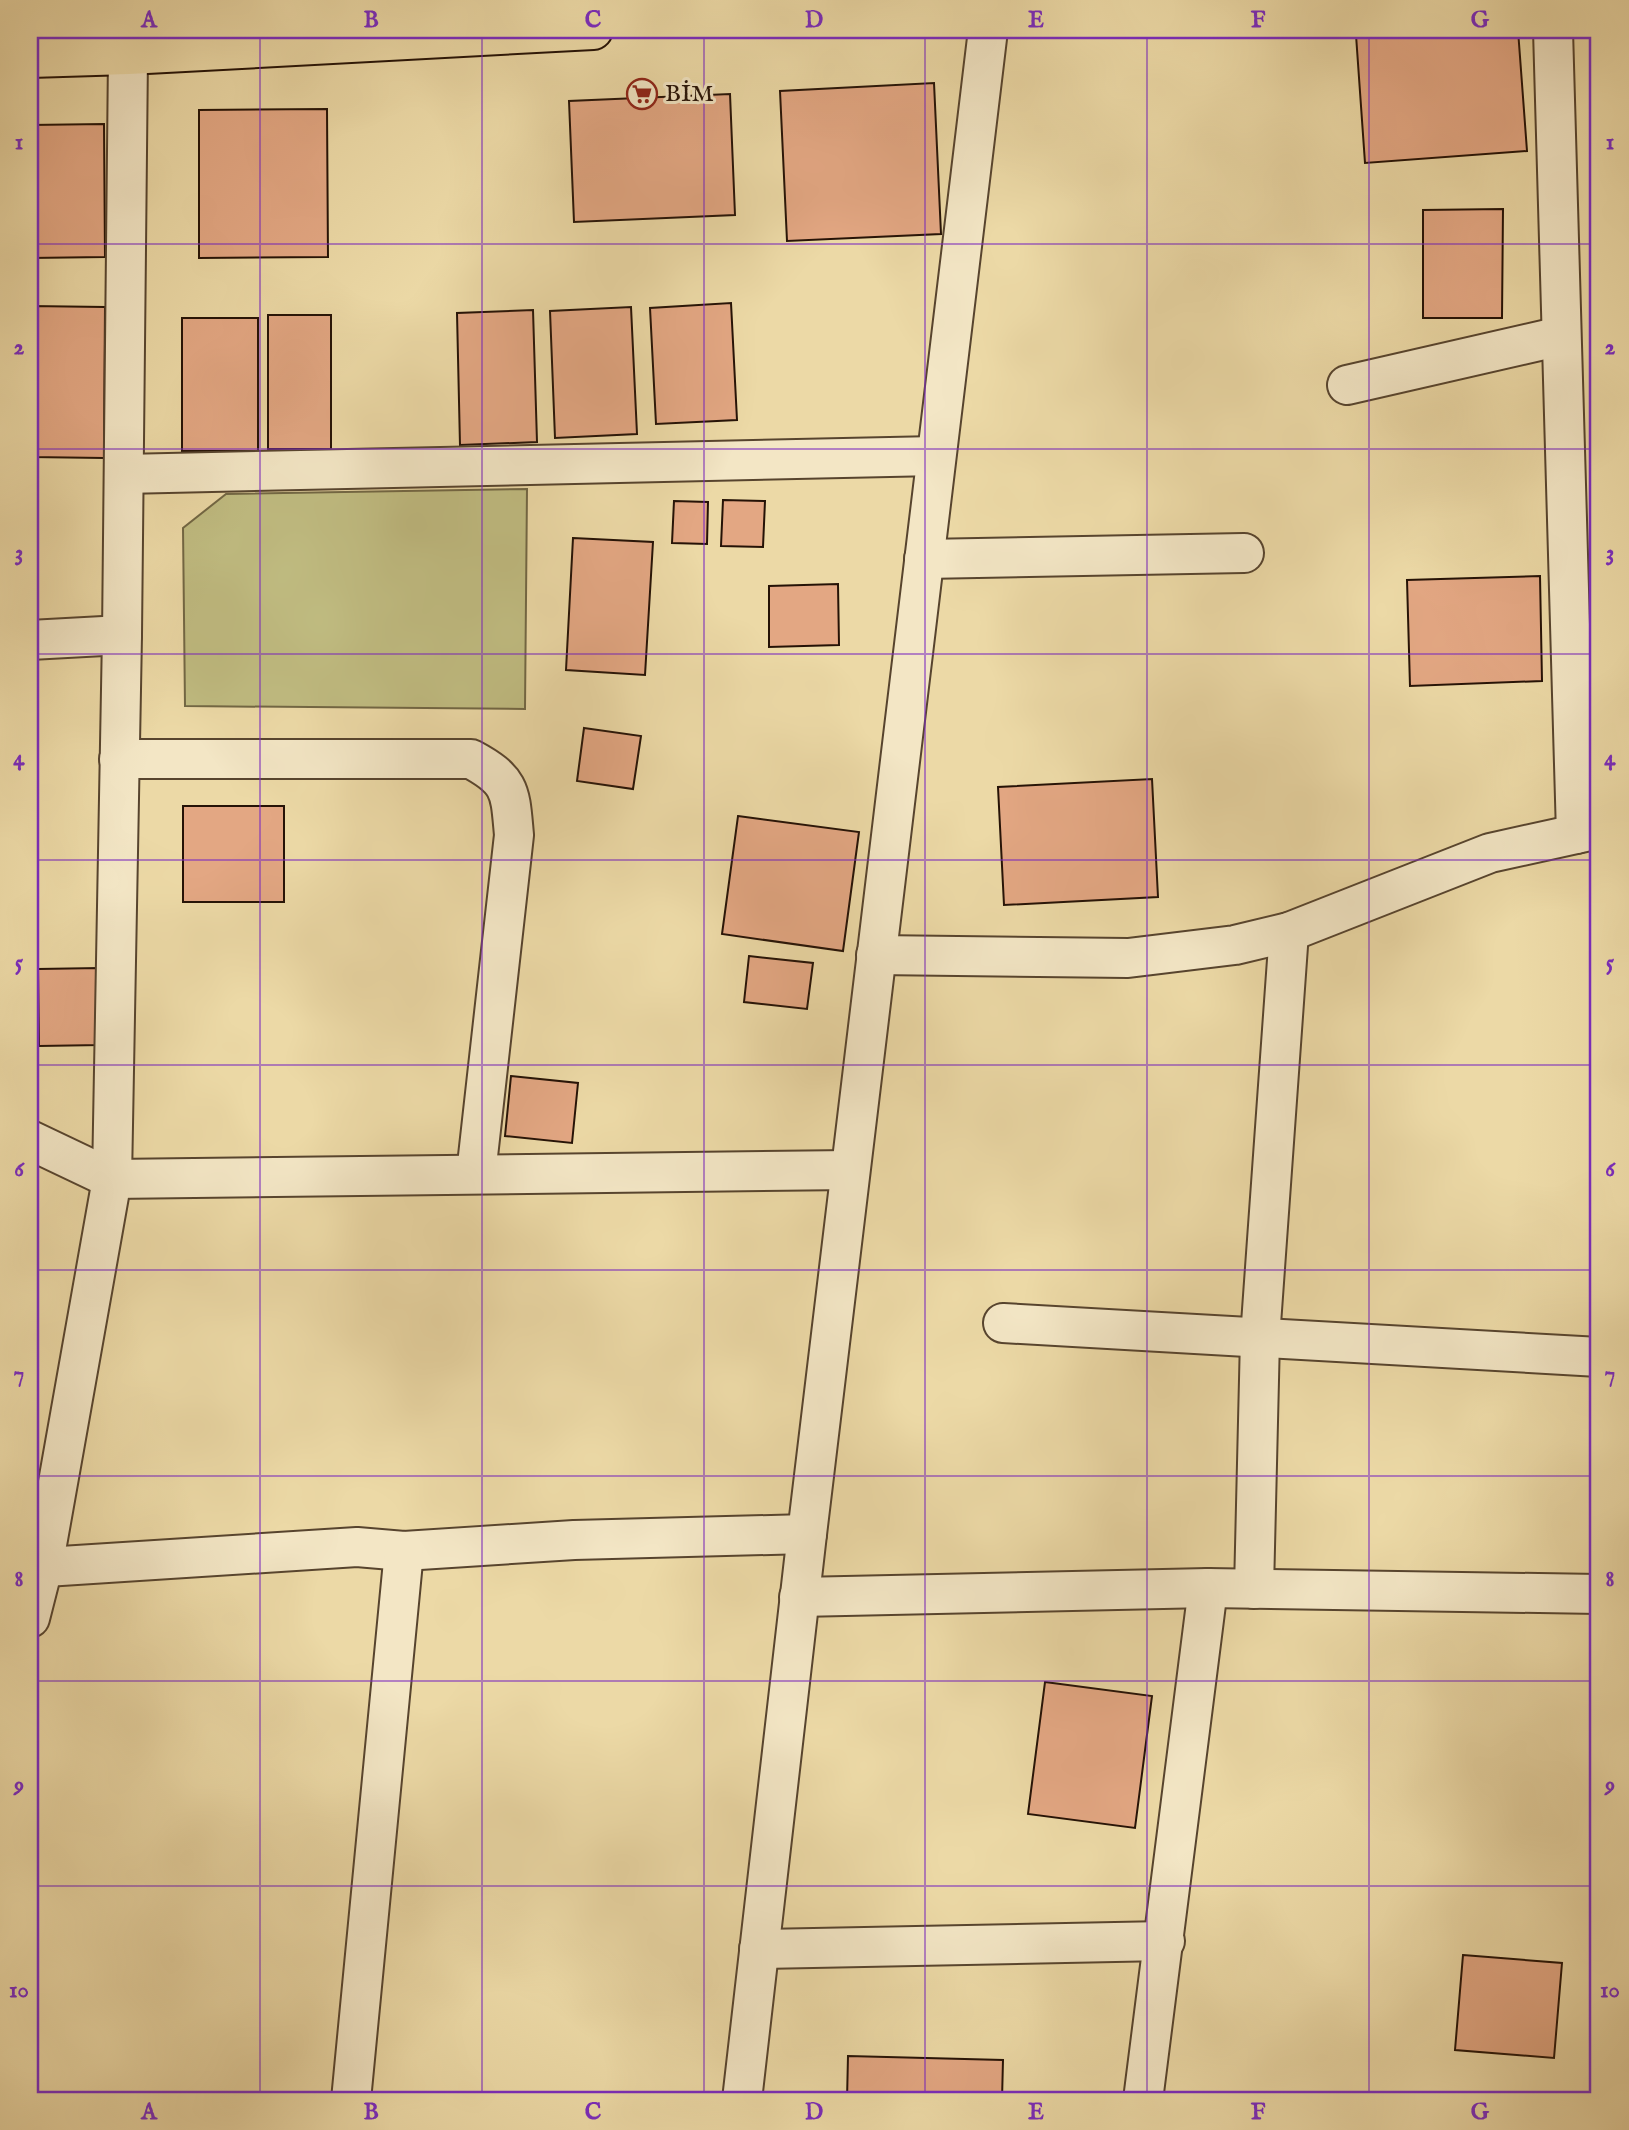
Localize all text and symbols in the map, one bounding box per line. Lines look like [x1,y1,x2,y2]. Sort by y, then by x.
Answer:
text: A [140,6,158,35]
text: B [363,6,379,35]
text: C [585,6,602,35]
text: D [805,6,823,35]
text: E [1028,6,1044,35]
text: F [1251,6,1266,35]
text: G [1471,6,1490,35]
supermarket icon: BİM [625,77,659,111]
place label: BİM [665,79,714,110]
text: 1 [15,128,23,157]
text: 1 [1606,128,1614,157]
text: 2 [14,333,25,362]
text: 2 [1605,333,1616,362]
text: 3 [15,539,23,568]
text: 3 [1606,539,1614,568]
text: 4 [13,744,25,773]
text: 4 [1604,744,1616,773]
text: 5 [15,949,24,978]
text: 5 [1606,949,1615,978]
text: 6 [14,1155,25,1184]
text: 6 [1605,1155,1616,1184]
text: 7 [14,1360,24,1389]
text: 7 [1605,1360,1615,1389]
text: 8 [14,1565,24,1594]
text: 8 [1605,1565,1615,1594]
text: 9 [13,1771,24,1800]
text: 9 [1604,1771,1615,1800]
text: 10 [9,1976,29,2005]
text: 10 [1600,1976,1620,2005]
text: A [140,2098,158,2127]
text: B [363,2098,379,2127]
text: C [585,2098,602,2127]
text: D [805,2098,823,2127]
text: E [1028,2098,1044,2127]
text: F [1251,2098,1266,2127]
text: G [1471,2098,1490,2127]

